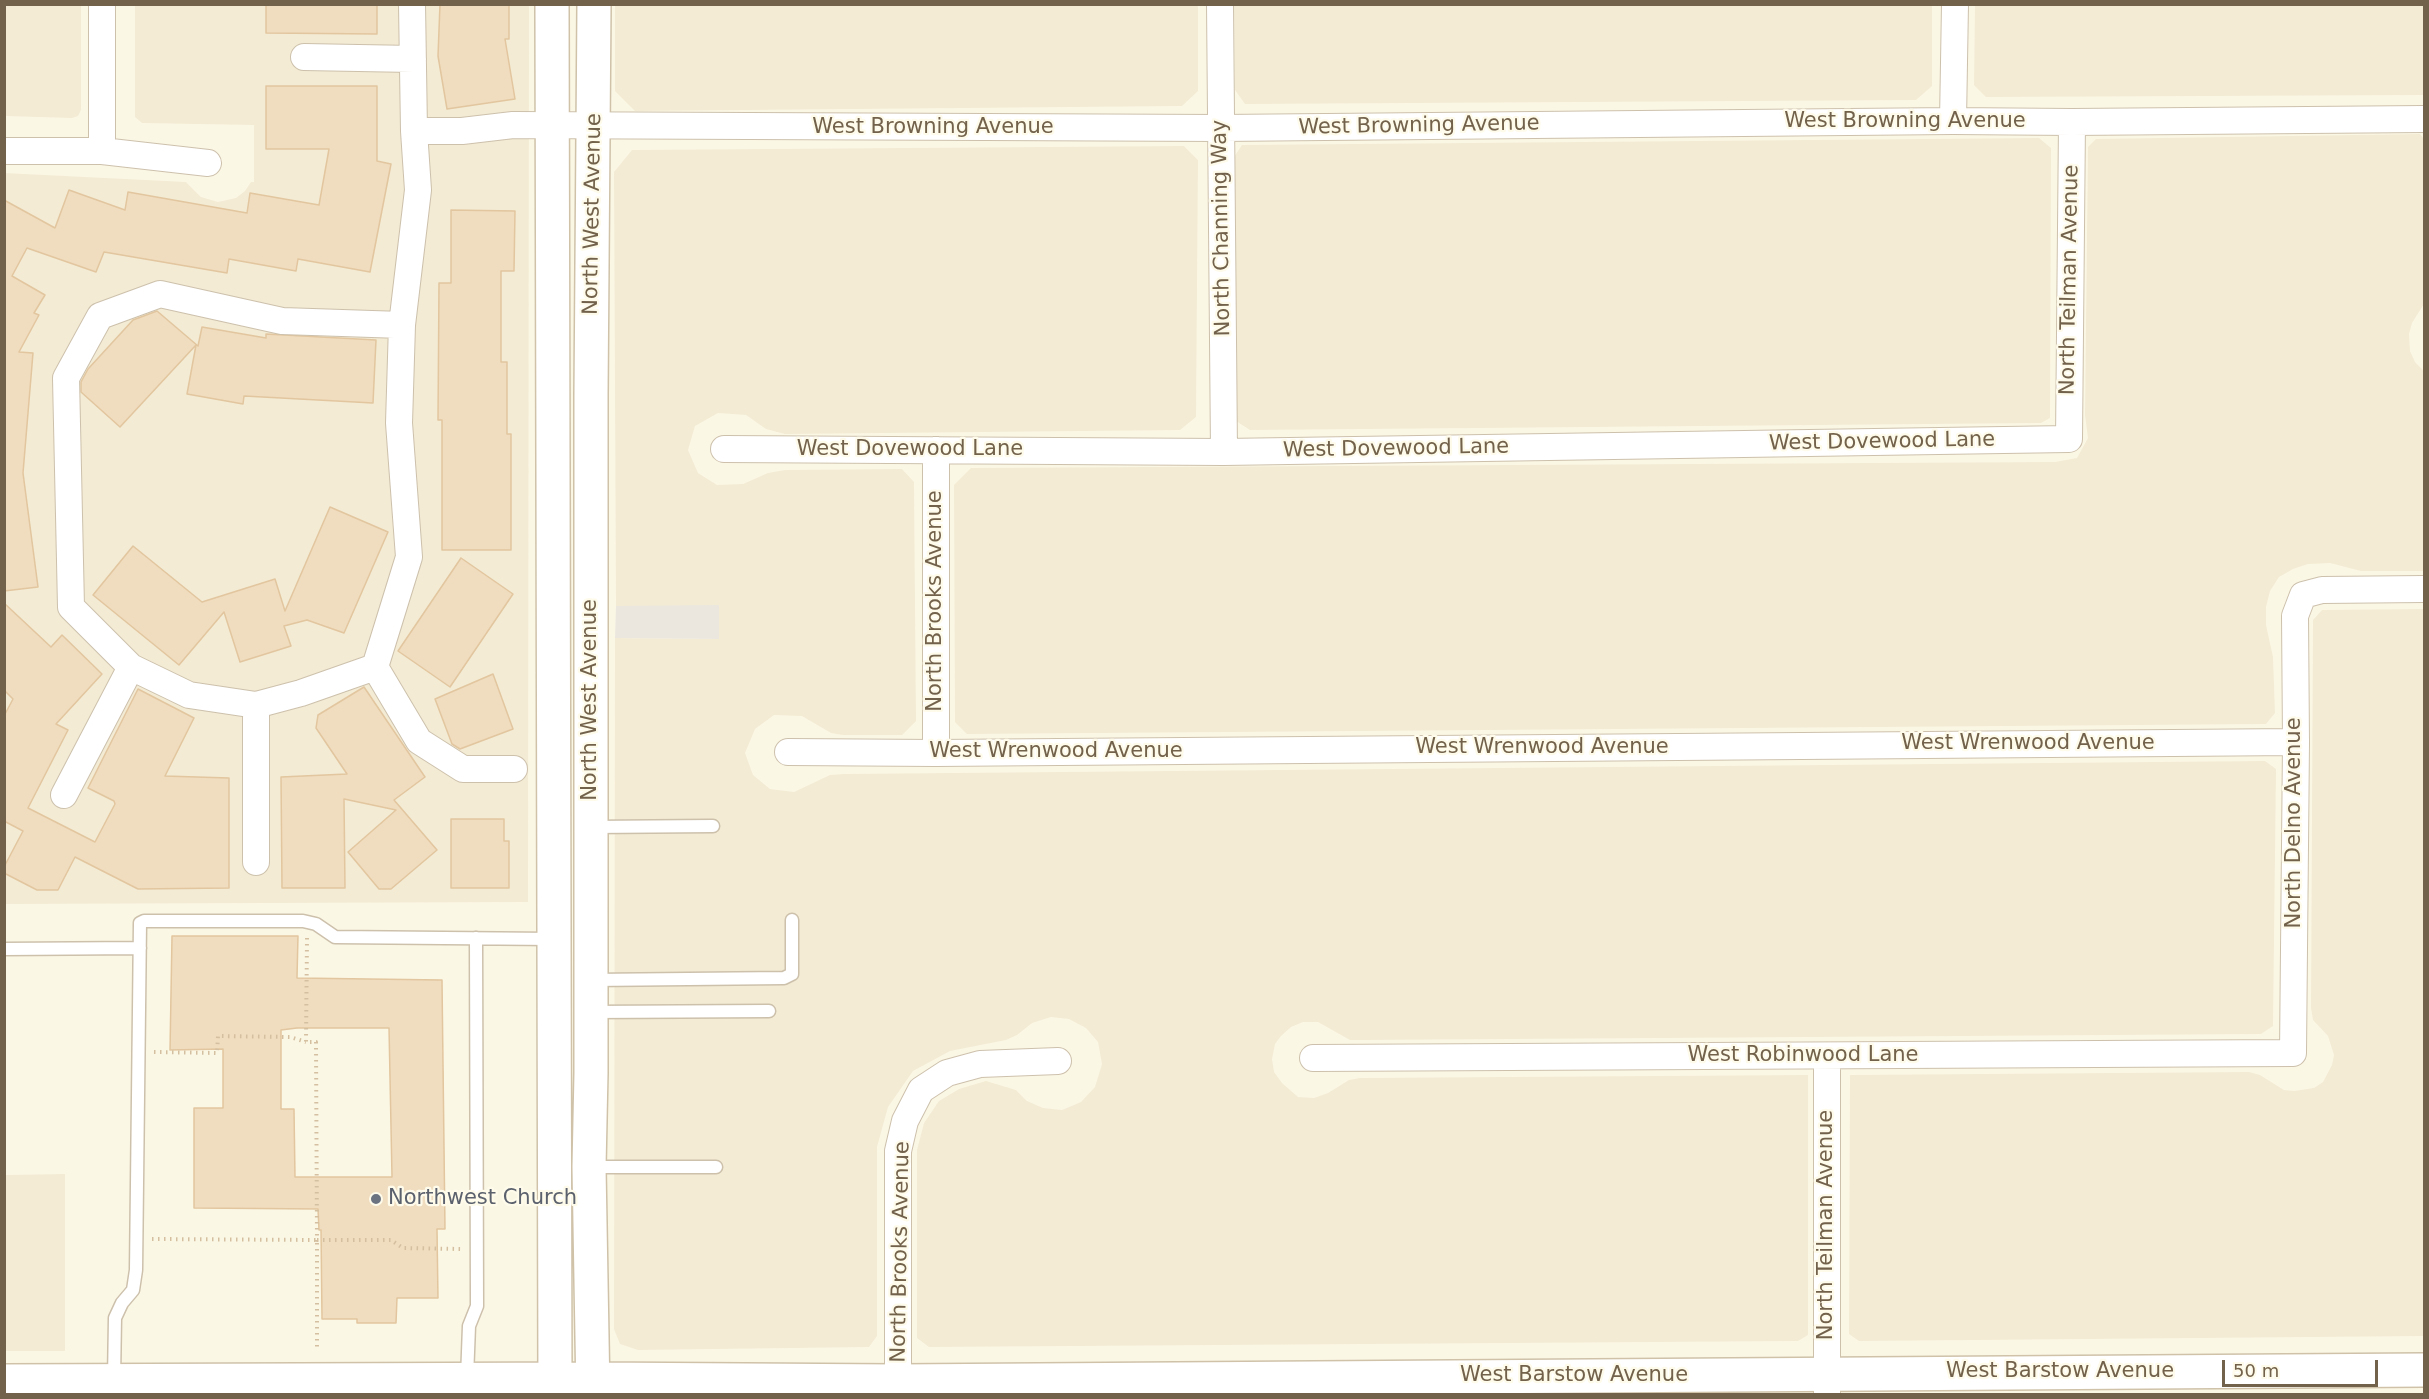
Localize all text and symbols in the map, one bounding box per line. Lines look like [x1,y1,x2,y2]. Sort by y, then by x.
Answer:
street label: West Browning Avenue [1784,109,2026,135]
street label: West Browning Avenue [1298,111,1540,141]
street label: North West Avenue [579,113,607,315]
street label: West Browning Avenue [812,115,1054,141]
street label: North Channing Way [1208,119,1236,337]
street label: North Teilman Avenue [2055,165,2085,395]
street label: West Dovewood Lane [1769,427,1995,457]
street label: West Dovewood Lane [1283,434,1509,464]
street label: West Dovewood Lane [797,437,1023,463]
street label: North Brooks Avenue [923,490,949,712]
street label: North West Avenue [578,599,604,801]
street label: North Delno Avenue [2282,717,2308,929]
street label: West Wrenwood Avenue [1901,731,2155,757]
street label: West Wrenwood Avenue [1415,735,1669,761]
street label: West Wrenwood Avenue [929,739,1183,765]
street label: West Robinwood Lane [1688,1043,1918,1069]
street label: North Teilman Avenue [1814,1110,1840,1340]
street label: North Brooks Avenue [886,1141,916,1363]
place label: Northwest Church [388,1186,577,1212]
marker: Northwest Church [369,1192,383,1206]
scale bar [2225,1348,2381,1386]
street label: West Barstow Avenue [1946,1359,2174,1385]
text: 50 m [2233,1360,2279,1381]
street label: West Barstow Avenue [1460,1363,1688,1389]

